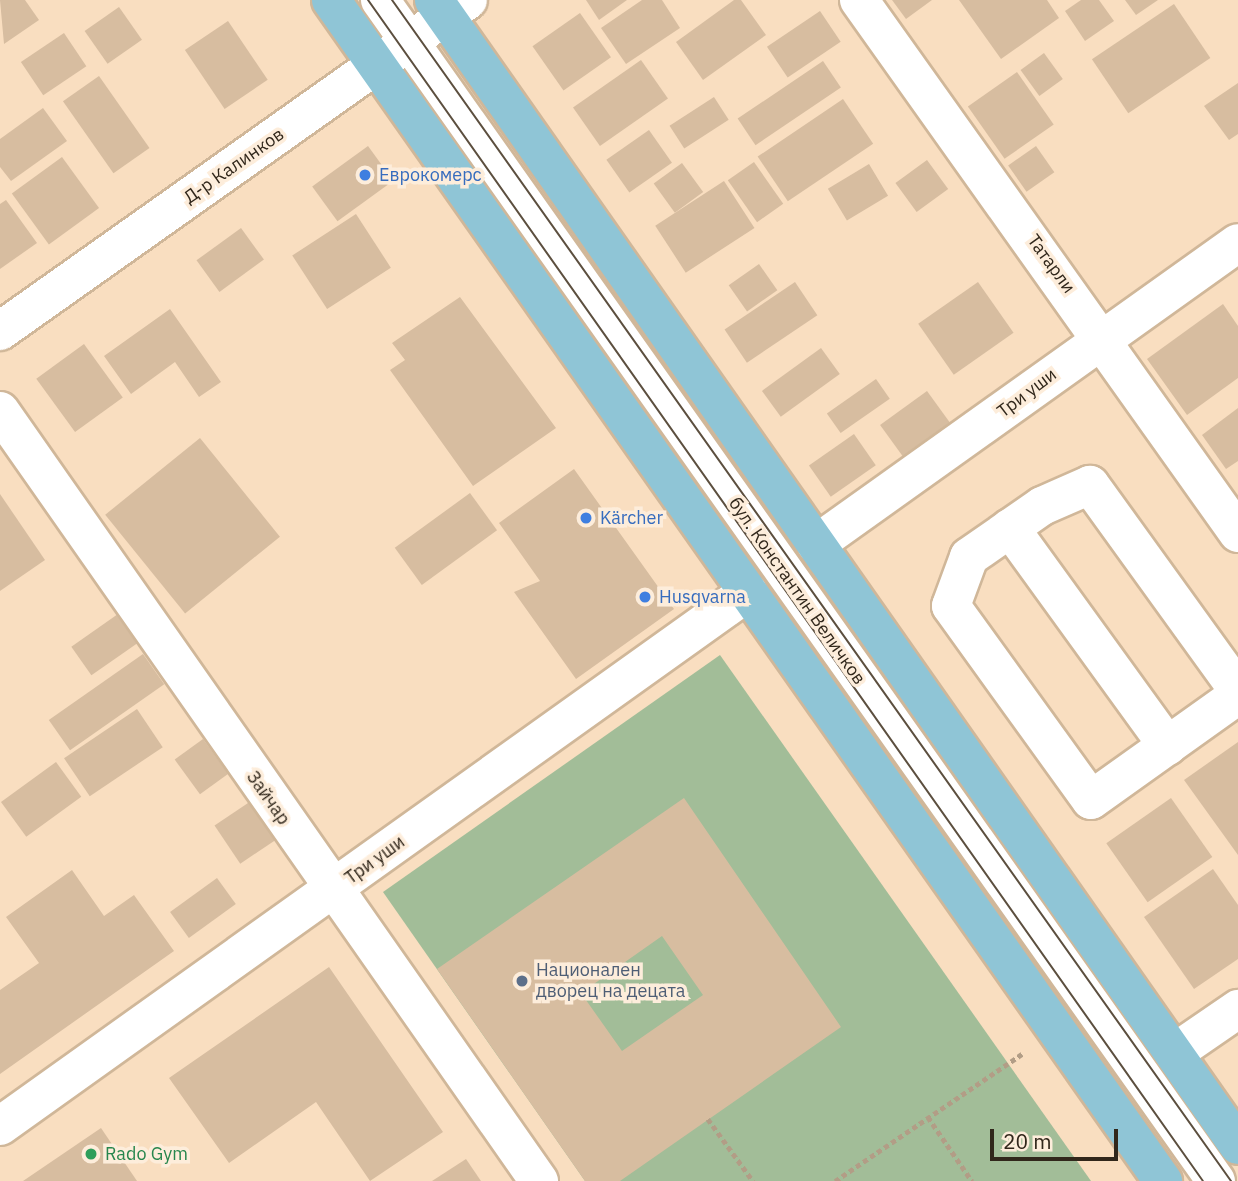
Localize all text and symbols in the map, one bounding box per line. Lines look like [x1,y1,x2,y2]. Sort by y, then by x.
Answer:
street label: Д-р Калинков [180,124,288,208]
place label: Еврокомерс [379,164,482,186]
marker: Еврокомерс [357,167,373,183]
street label: Татарли [1022,230,1080,298]
street label: Три уши [993,364,1061,422]
street label: бул. Константин Величков [724,493,870,689]
place label: Kärcher [600,507,663,529]
marker: Kärcher [578,510,594,526]
place label: Husqvarna [659,586,746,608]
marker: Husqvarna [637,589,653,605]
street label: Зайчар [242,767,294,829]
street label: Три уши [341,831,409,889]
place label: Национален дворец на децата [536,960,685,1002]
marker: Национален дворец на децата [514,973,530,989]
scale bar [993,1114,1121,1158]
text: 20 m [1003,1127,1052,1155]
place label: Rado Gym [105,1143,188,1165]
marker: Rado Gym [83,1146,99,1162]

